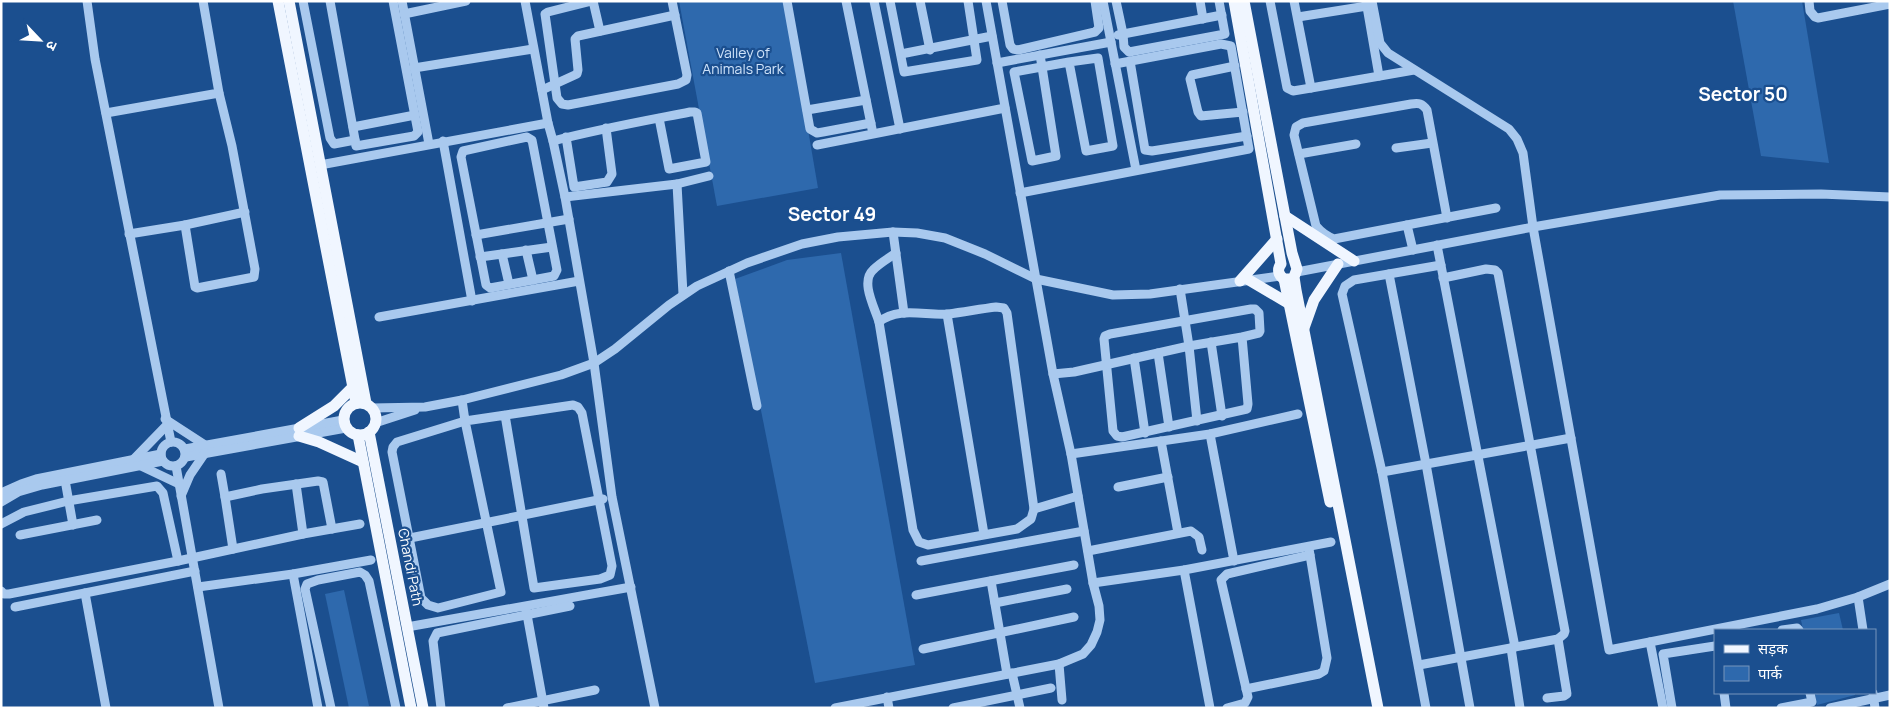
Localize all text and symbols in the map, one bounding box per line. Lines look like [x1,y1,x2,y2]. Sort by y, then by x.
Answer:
north arrow [15,15,65,65]
text: उ [42,38,63,54]
park label: Valley of Animals Park [702,43,785,78]
district label: Sector 50 [1698,81,1788,107]
district label: Sector 49 [788,201,876,227]
street label: Chandi Path [394,527,428,607]
legend [1714,629,1876,694]
text: सड़क [1758,638,1788,659]
text: पार्क [1758,663,1782,684]

